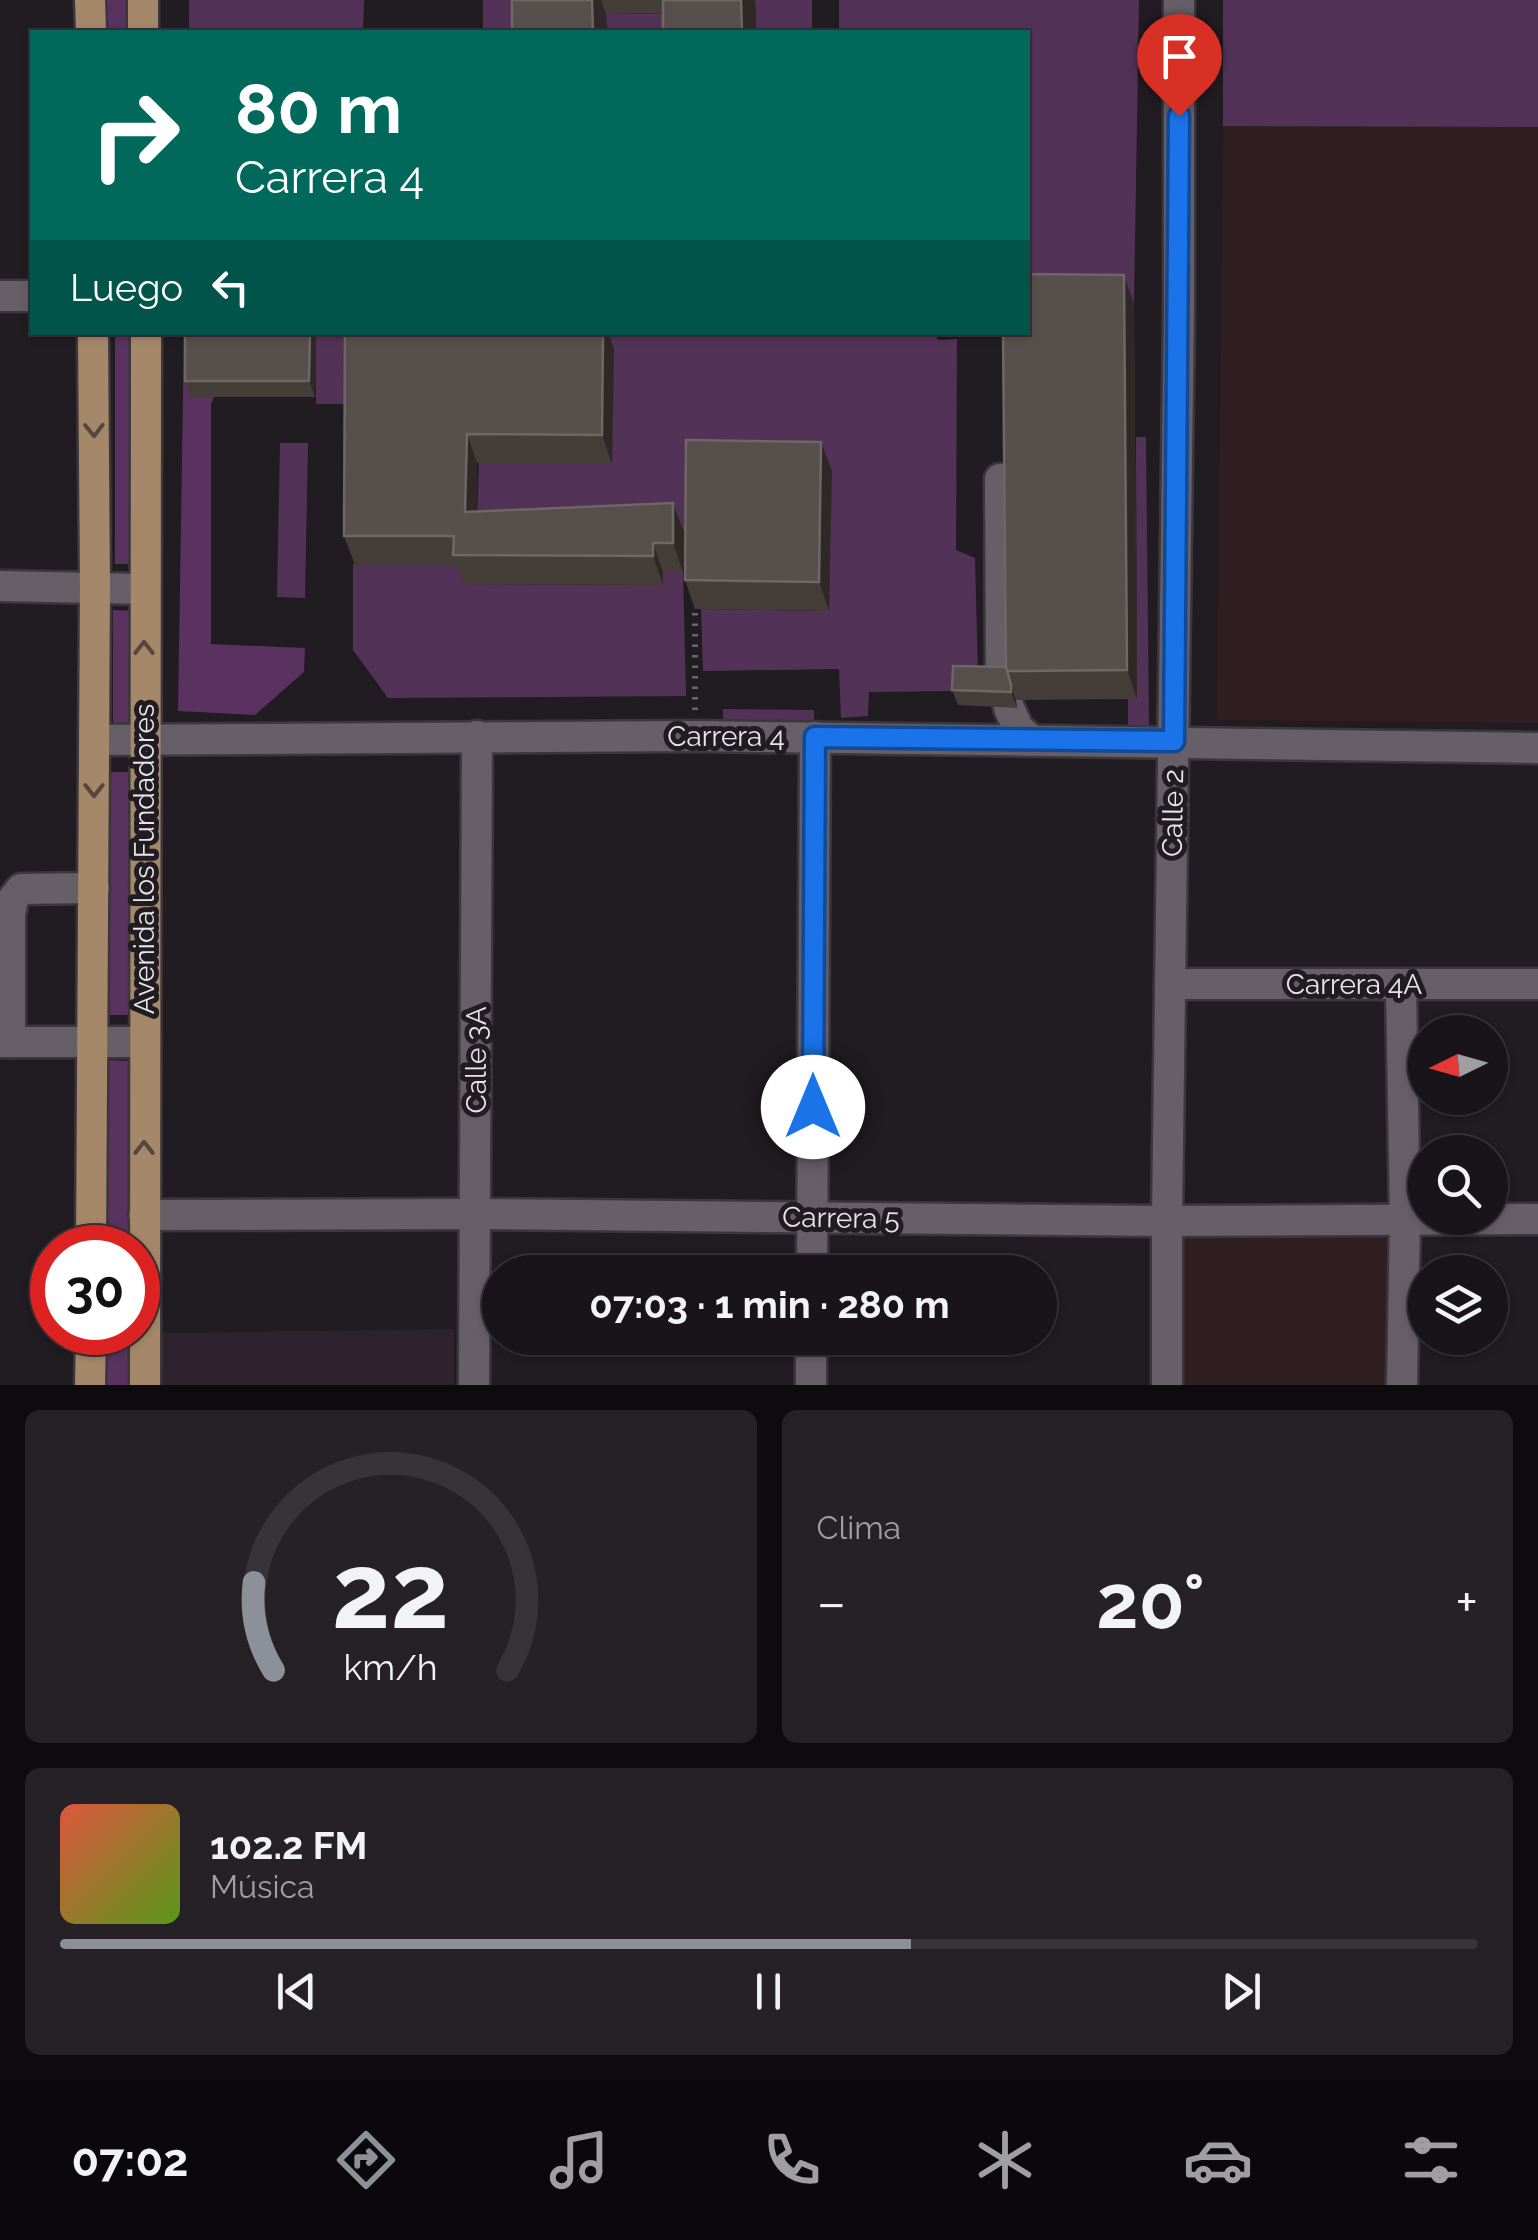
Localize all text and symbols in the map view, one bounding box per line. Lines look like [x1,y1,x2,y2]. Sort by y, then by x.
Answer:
pin [1137,14,1222,117]
icon: arrive [1152,29,1207,84]
text: 80 m [235,67,402,149]
icon: right [70,70,200,200]
text: Carrera 4 [235,151,424,204]
icon: left [203,260,258,315]
text: Luego [70,265,183,310]
one-way arrow [83,422,104,438]
one-way arrow [133,639,155,654]
street label: Avenida los Fundadores [128,704,161,1014]
street label: Carrera 4 [667,720,785,753]
street label: Calle 2 [1156,769,1190,857]
one-way arrow [83,782,105,798]
street label: Carrera 4A [1286,968,1422,1001]
street label: Calle 3A [460,1006,493,1114]
north arrow [1408,1015,1508,1115]
map controls [1408,1015,1508,1355]
position arrow [761,1055,865,1159]
button: search [1408,1135,1508,1235]
one-way arrow [133,1139,155,1154]
street label: Carrera 5 [782,1200,900,1236]
speed limit sign: 30 [30,1225,160,1355]
button: layers [1408,1255,1508,1355]
text: 07:03 · 1 min · 280 m [589,1282,950,1327]
text: Clima [817,1509,901,1546]
text: 22 [332,1530,449,1652]
text: 20° [1096,1557,1205,1646]
text: − [817,1570,846,1635]
text: + [1455,1570,1478,1635]
text: km/h [344,1646,438,1688]
text: 102.2 FM [210,1823,367,1868]
text: Música [210,1868,315,1905]
icon: previous [269,1964,324,2019]
icon: pause [741,1964,796,2019]
icon: next [1214,1964,1269,2019]
icon: directions [331,2125,401,2195]
icon: music [544,2125,614,2195]
icon: phone [757,2125,827,2195]
icon: climate [970,2125,1040,2195]
icon: car [1183,2125,1253,2195]
icon: filters [1396,2125,1466,2195]
text: 07:02 [71,2134,189,2187]

